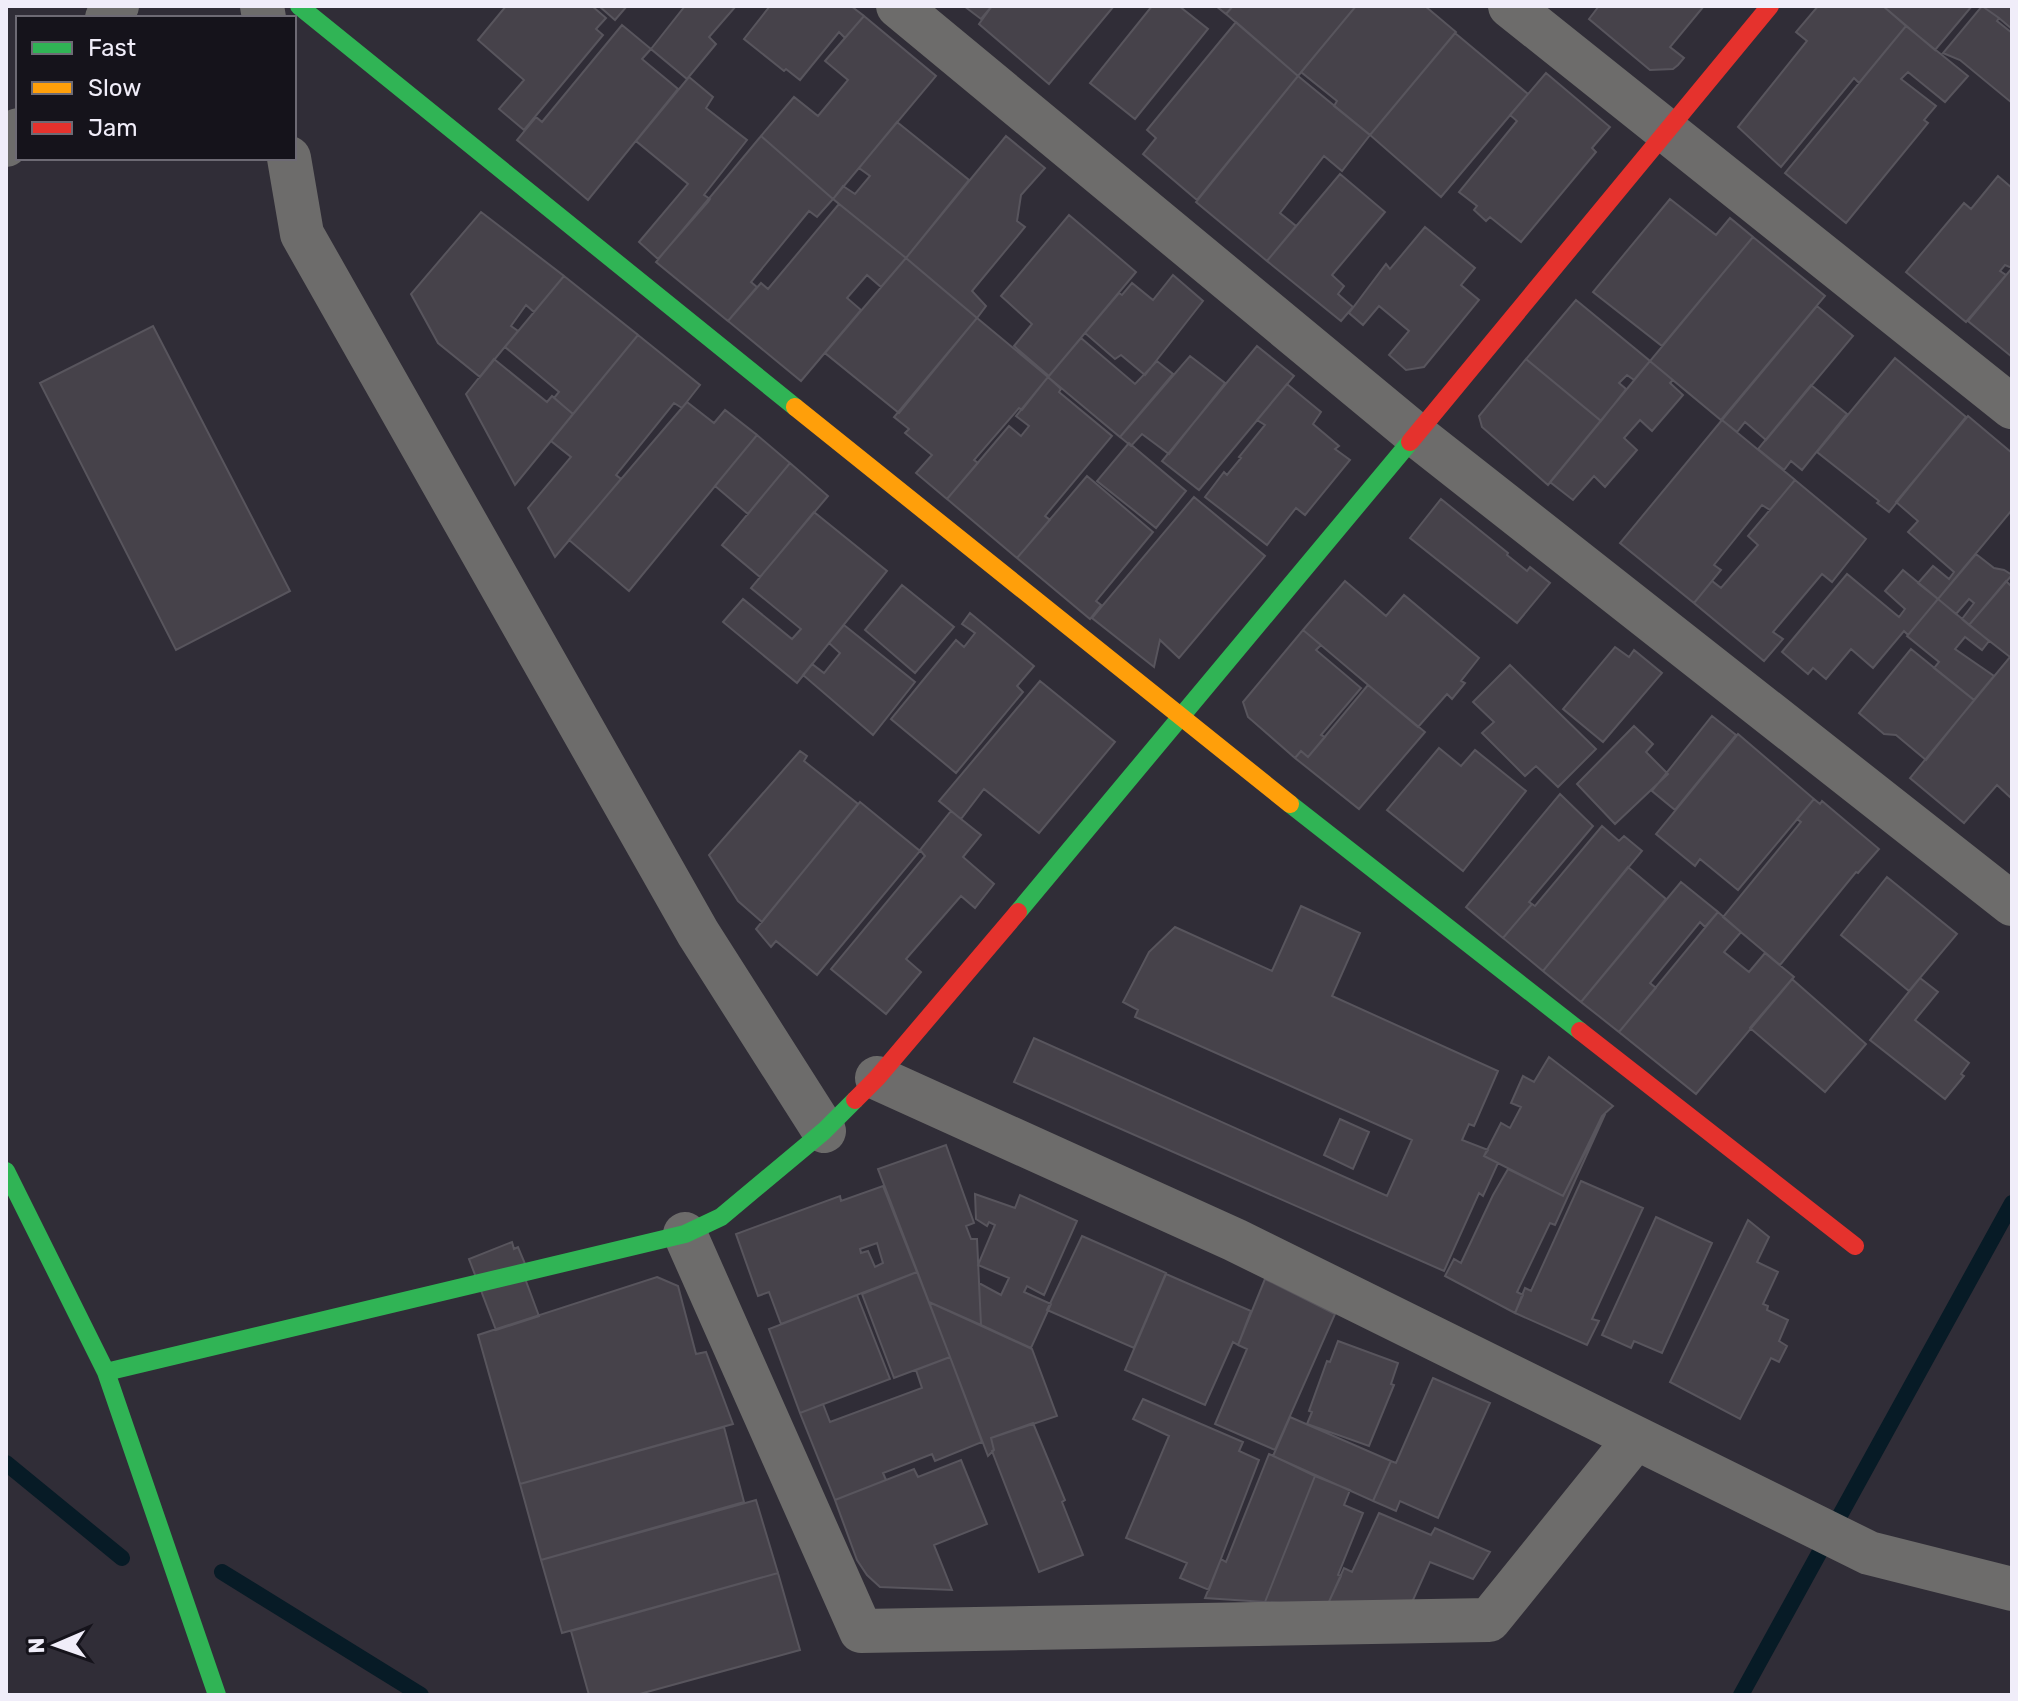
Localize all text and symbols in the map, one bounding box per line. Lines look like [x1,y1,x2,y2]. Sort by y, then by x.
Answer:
legend [16,16,296,160]
text: Fast [88,34,136,62]
text: Slow [88,74,141,102]
text: Jam [88,114,138,142]
north arrow [16,1605,96,1685]
text: N [23,1637,50,1654]

